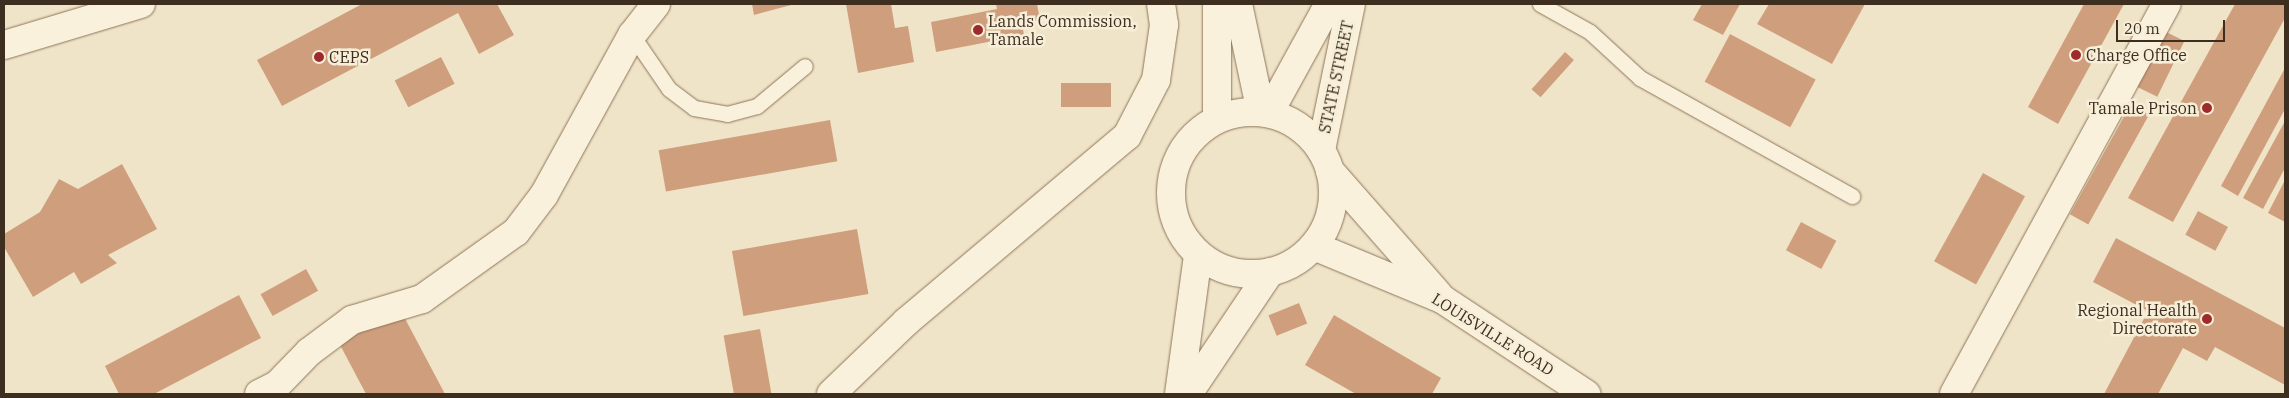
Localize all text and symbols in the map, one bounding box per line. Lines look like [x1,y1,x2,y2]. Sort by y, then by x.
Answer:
scale bar [2119,10,2228,42]
place label: Lands Commission, Tamale [988,11,1137,49]
street label: STATE STREET [1315,19,1357,135]
text: 20 m [2124,19,2160,38]
marker: Lands Commission, Tamale [972,24,984,36]
place label: Charge Office [2086,45,2187,65]
place label: CEPS [329,47,369,67]
marker: Charge Office [2070,49,2082,61]
marker: CEPS [313,51,325,63]
place label: Tamale Prison [2088,98,2197,118]
marker: Tamale Prison [2201,102,2213,114]
street label: LOUISVILLE ROAD [1428,289,1558,379]
place label: Regional Health Directorate [2077,300,2197,338]
marker: Regional Health Directorate [2201,313,2213,325]

